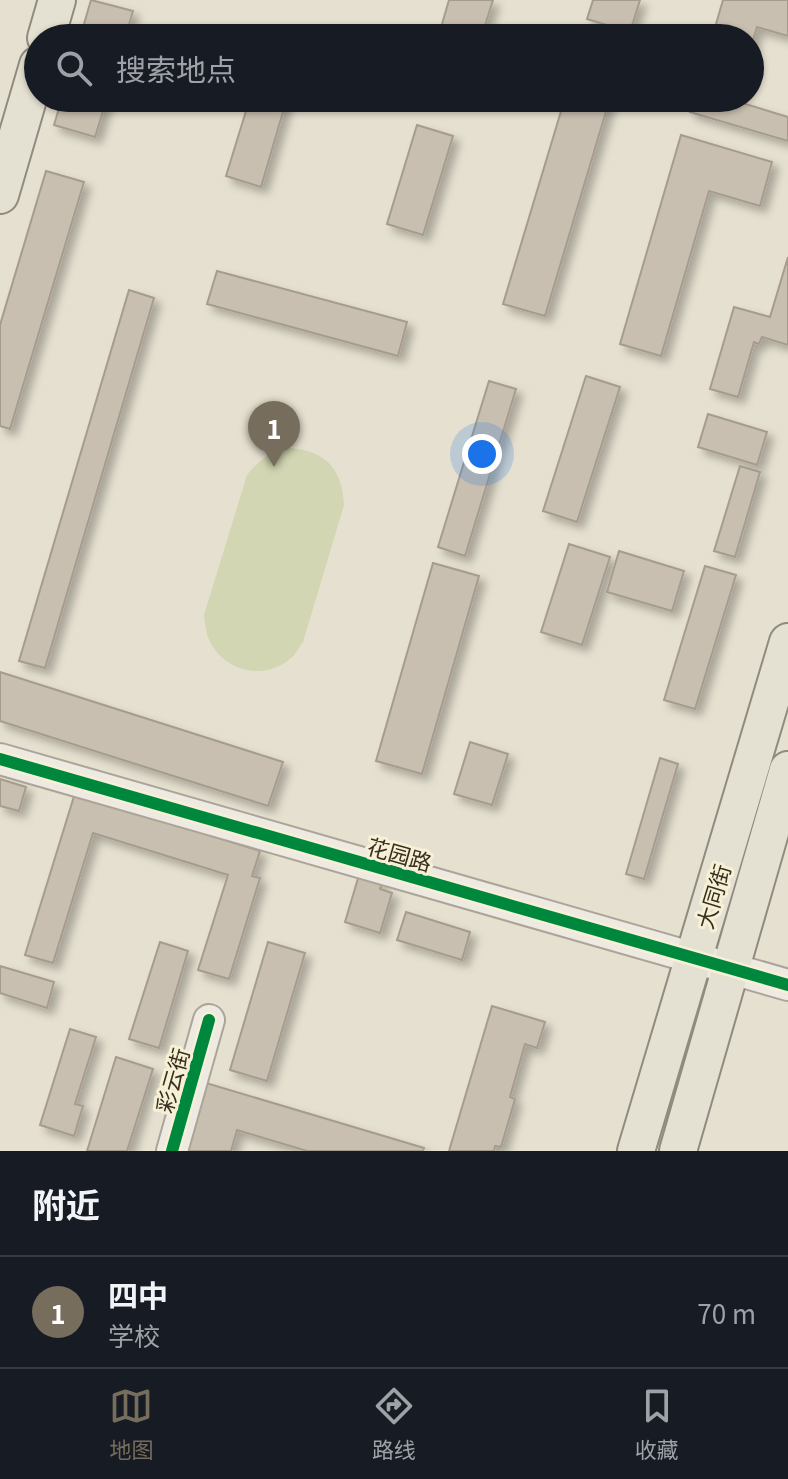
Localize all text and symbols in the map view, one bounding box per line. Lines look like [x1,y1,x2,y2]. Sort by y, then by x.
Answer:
search box [24,24,764,112]
icon: search [52,46,96,90]
text: 搜索地点 [116,46,236,90]
pin: 1 [248,401,300,467]
your location [462,434,502,474]
street label: 花园路 [364,829,436,877]
street label: 大同街 [687,860,737,932]
street label: 彩云街 [147,1044,195,1116]
text: 附近 [32,1179,100,1228]
text: 四中 [108,1272,168,1316]
text: 1 [50,1294,66,1331]
text: 70 m [697,1294,756,1331]
text: 学校 [108,1316,160,1353]
tab: 地图 [109,1384,153,1464]
tab: 路线 [372,1384,416,1464]
tab: 收藏 [635,1384,679,1464]

